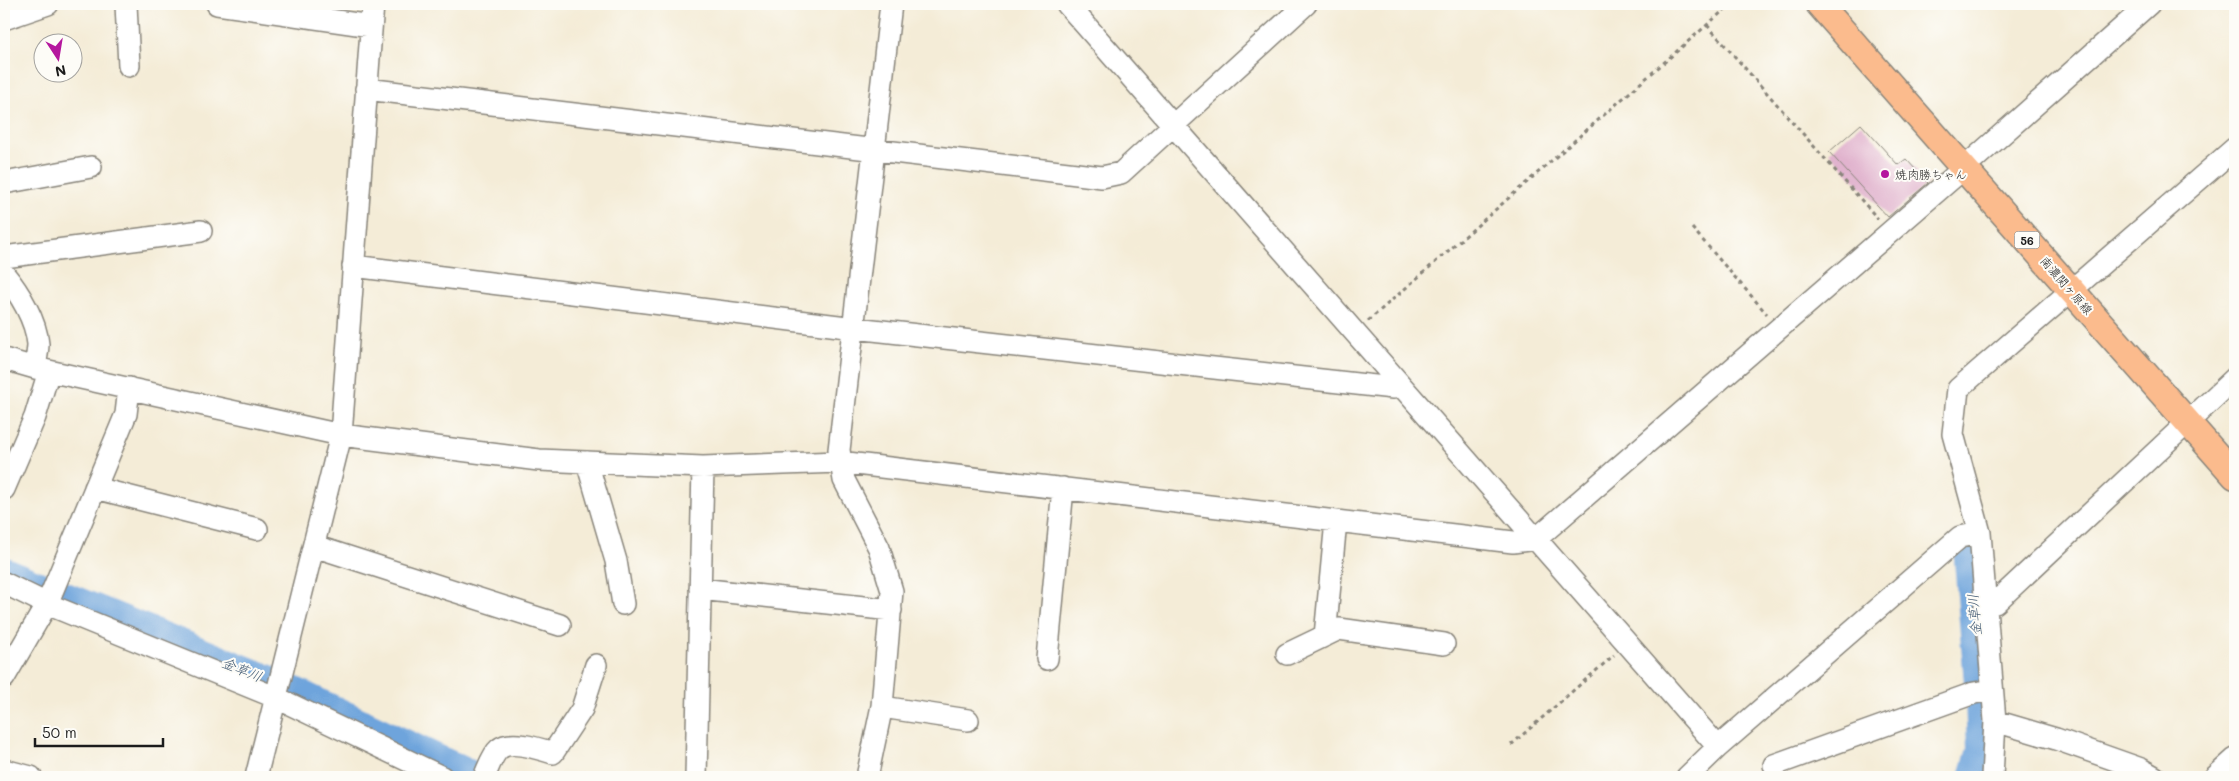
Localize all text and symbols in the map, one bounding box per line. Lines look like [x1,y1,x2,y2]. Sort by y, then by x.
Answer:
north arrow [32,32,82,82]
text: N [54,61,68,82]
place label: 焼肉勝ちゃん [1895,166,1967,182]
marker: 焼肉勝ちゃん [1879,168,1891,180]
road number: 56 [2014,232,2040,248]
street label: 南濃関ヶ原線 [2037,253,2097,317]
water label: 金草川 [1963,593,1985,637]
water label: 金草川 [219,652,265,686]
scale bar [35,716,162,748]
text: 50 m [42,722,77,742]

